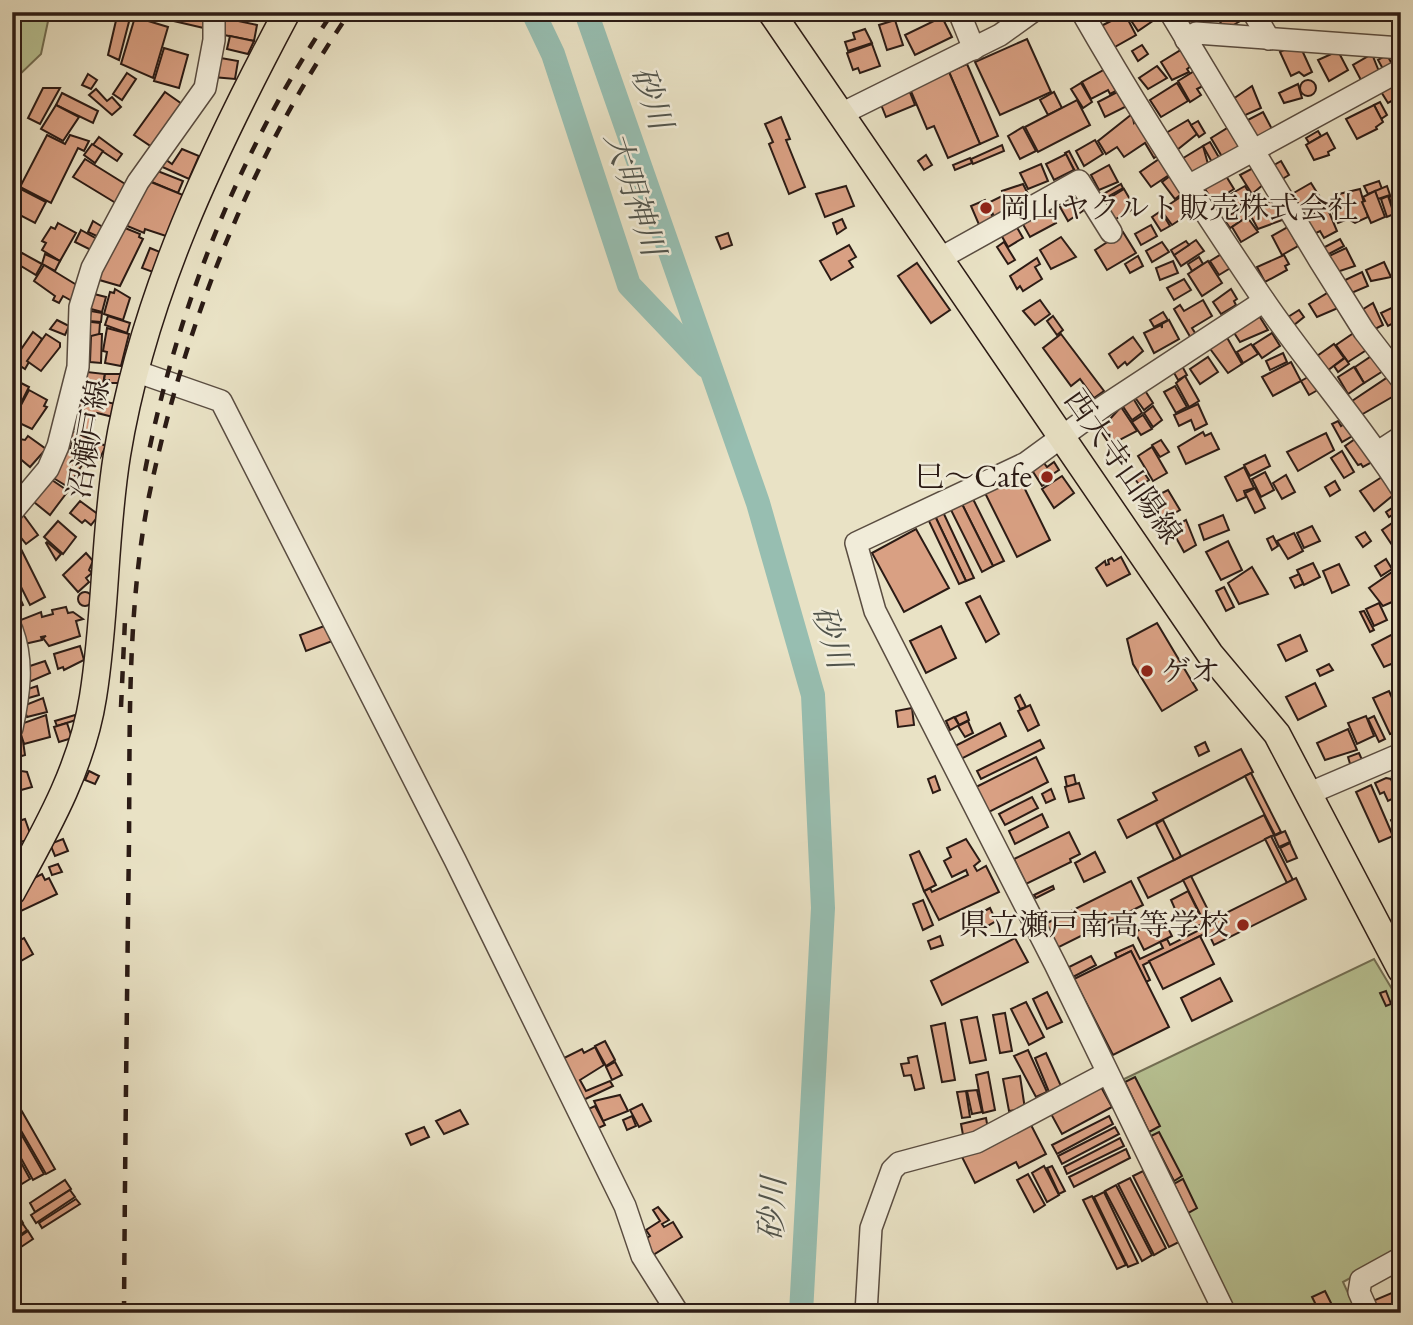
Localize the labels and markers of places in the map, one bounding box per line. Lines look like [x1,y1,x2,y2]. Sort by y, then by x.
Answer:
place label: 岡山ヤクルト販売株式会社 [1000,188,1359,229]
marker: 岡山ヤクルト販売株式会社 [978,200,994,216]
place label: 巳～Cafe [914,457,1033,498]
marker: 巳～Cafe [1039,469,1055,485]
place label: ゲオ [1161,651,1220,692]
marker: ゲオ [1139,663,1155,679]
place label: 県立瀬戸南高等学校 [959,905,1229,946]
marker: 県立瀬戸南高等学校 [1235,917,1251,933]

